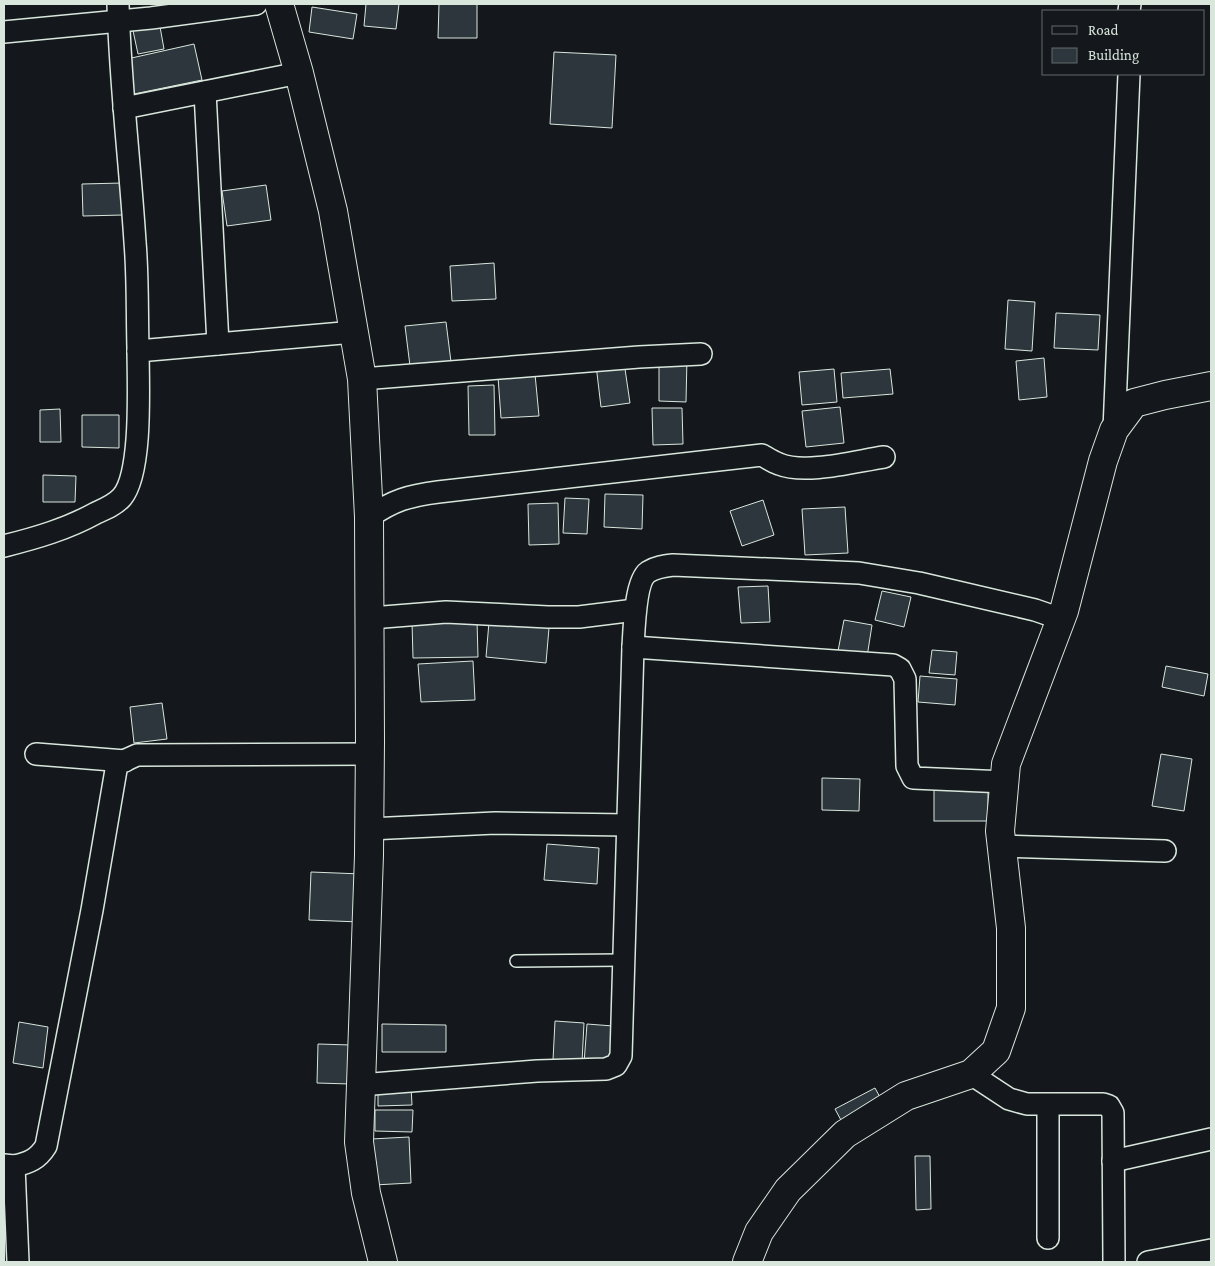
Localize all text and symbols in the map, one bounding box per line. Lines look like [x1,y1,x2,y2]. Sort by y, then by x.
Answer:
legend [1042,10,1205,75]
text: Road [1088,22,1119,38]
text: Building [1088,47,1139,64]

